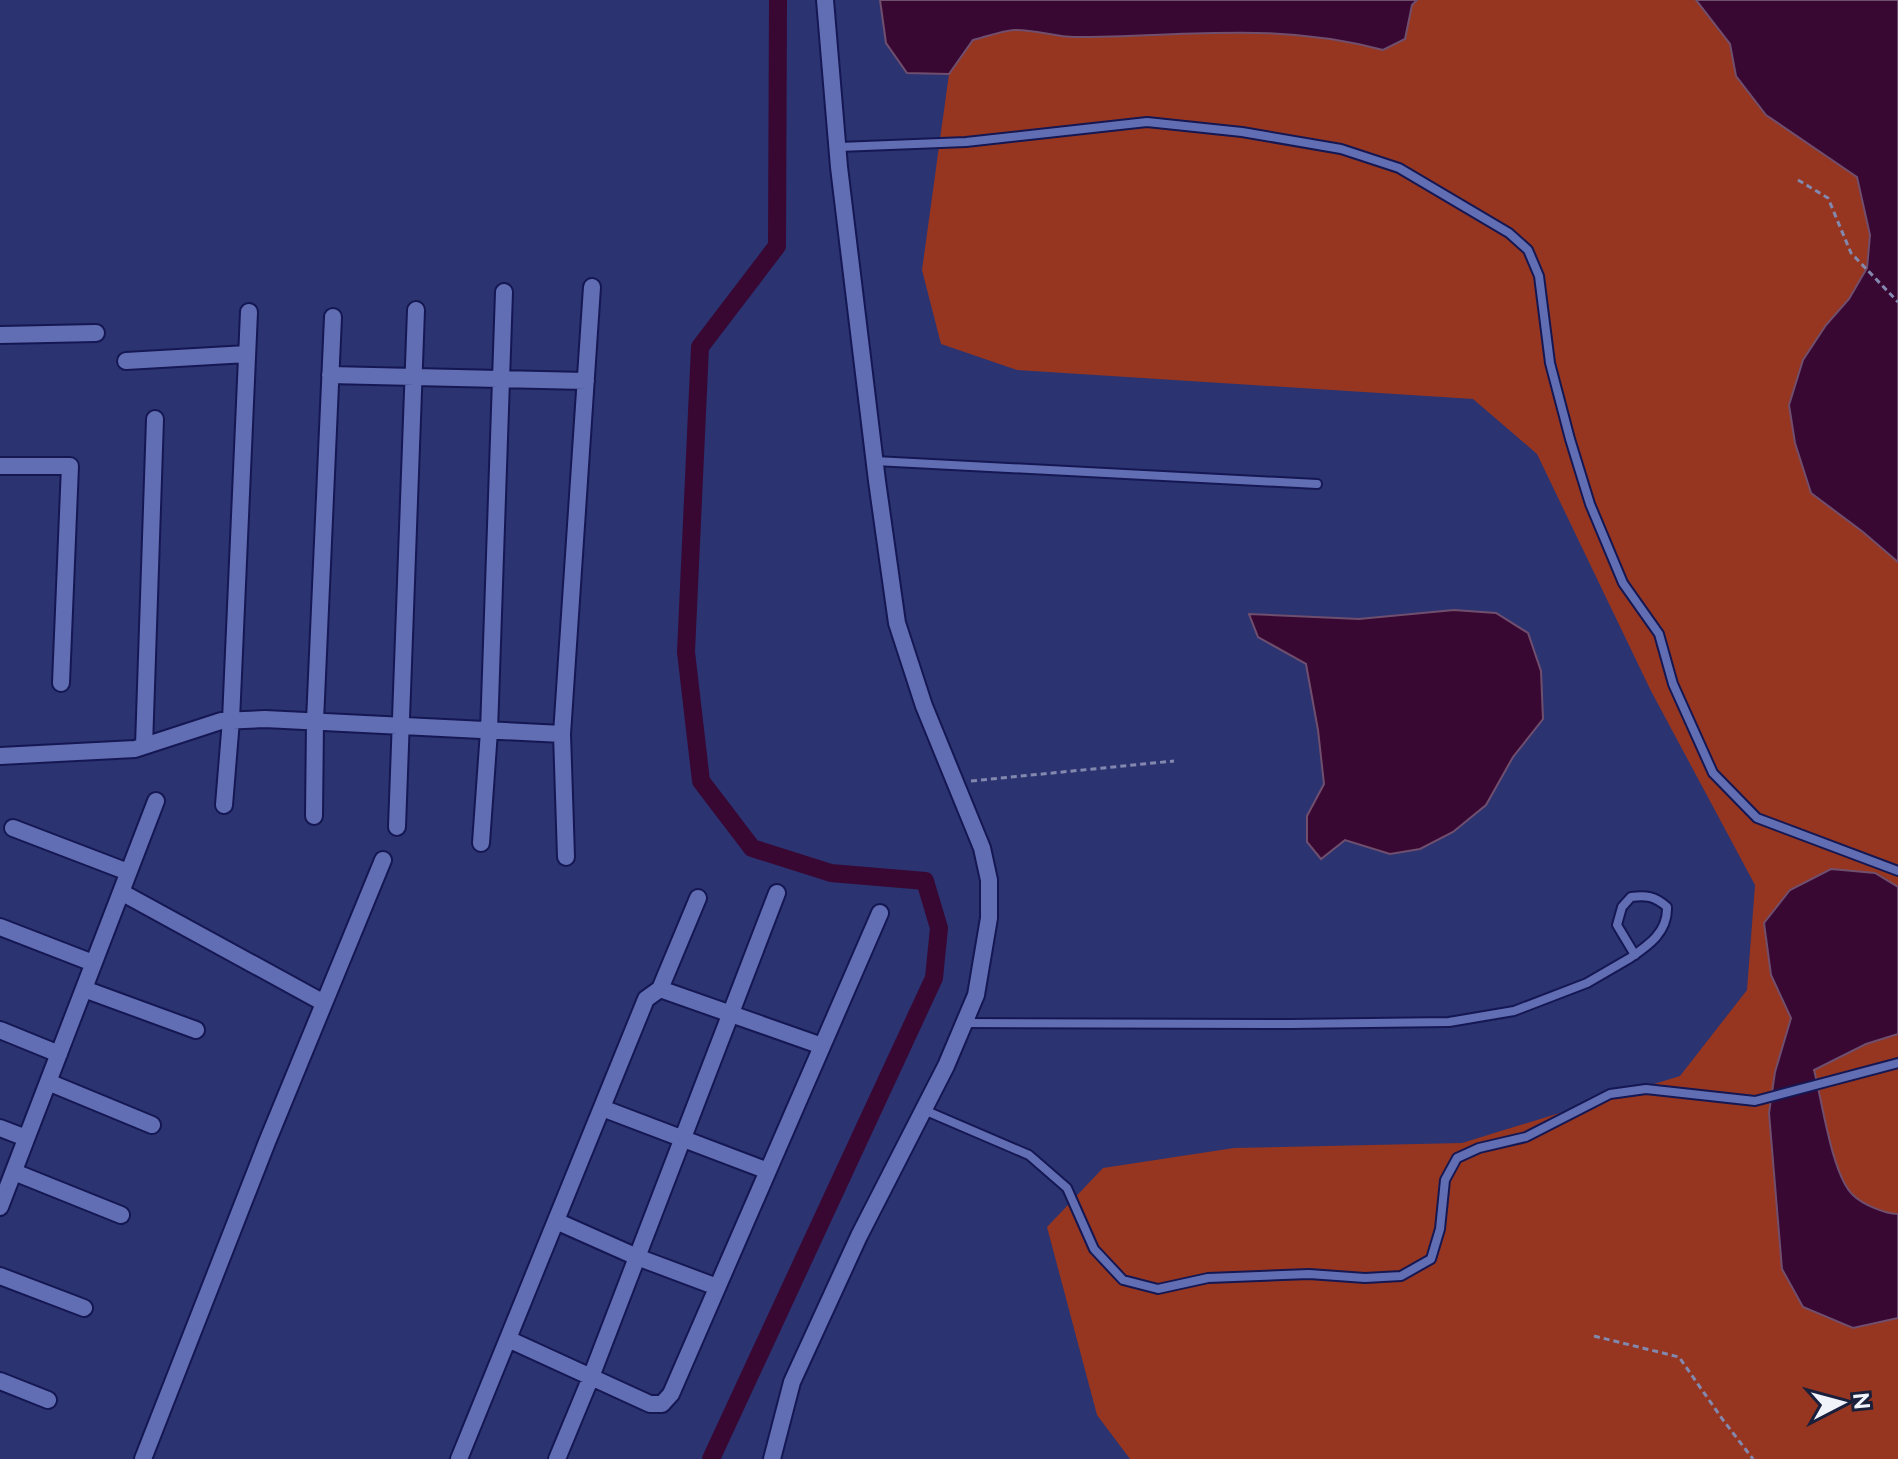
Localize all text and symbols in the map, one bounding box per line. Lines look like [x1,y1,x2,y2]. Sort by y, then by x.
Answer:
north arrow [1802,1363,1882,1443]
text: N [1848,1391,1876,1411]

